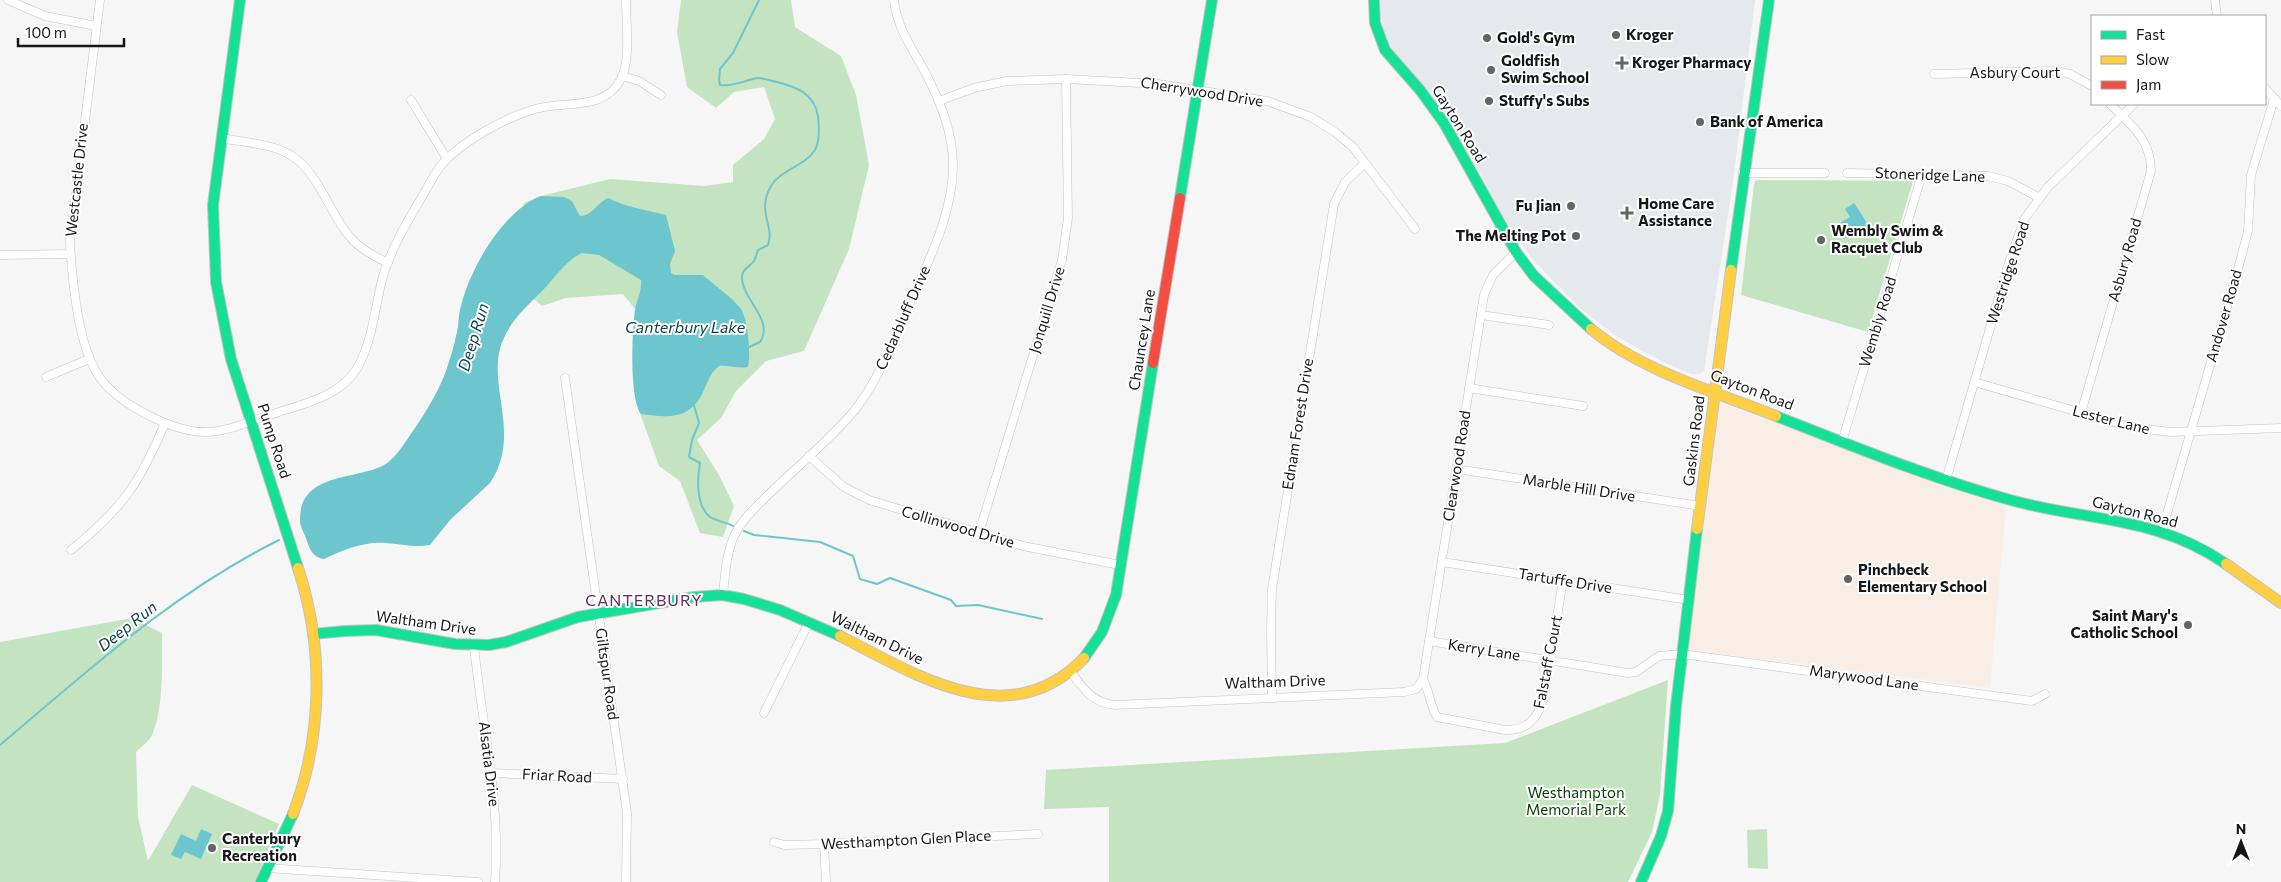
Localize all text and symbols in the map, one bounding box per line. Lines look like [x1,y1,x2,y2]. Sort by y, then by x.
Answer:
scale bar [18,15,124,47]
legend [2091,15,2266,105]
text: 100 m [25,23,67,41]
place label: Kroger [1626,25,1674,43]
text: Fast [2136,25,2165,43]
place label: Gold's Gym [1497,28,1575,46]
marker: Kroger [1610,29,1622,41]
marker: Gold's Gym [1481,32,1493,44]
text: Slow [2136,50,2169,68]
place label: Goldfish Swim School [1501,51,1589,86]
place label: Kroger Pharmacy [1632,53,1752,71]
marker: Kroger Pharmacy [1616,57,1628,69]
street label: Asbury Court [1970,63,2060,81]
marker: Goldfish Swim School [1485,64,1497,76]
street label: Cherrywood Drive [1140,72,1265,110]
text: Jam [2136,75,2161,93]
street label: Gayton Road [1429,81,1491,166]
place label: Stuffy's Subs [1499,91,1589,109]
marker: Stuffy's Subs [1483,95,1495,107]
place label: Bank of America [1710,112,1823,130]
marker: Bank of America [1694,116,1706,128]
street label: Westcastle Drive [61,122,91,238]
street label: Stoneridge Lane [1875,163,1986,185]
place label: Home Care Assistance [1638,194,1714,229]
place label: Fu Jian [1515,196,1561,214]
marker: Fu Jian [1565,200,1577,212]
marker: Home Care Assistance [1620,206,1634,220]
street label: Asbury Road [2104,216,2145,304]
street label: Westridge Road [1982,219,2032,327]
place label: Wembly Swim & Racquet Club [1831,221,1944,256]
place label: The Melting Pot [1455,226,1566,244]
marker: The Melting Pot [1570,230,1582,242]
marker: Wembly Swim & Racquet Club [1815,234,1827,246]
street label: Cedarbluff Drive [871,263,933,373]
street label: Jonquill Drive [1024,264,1068,355]
street label: Andover Road [2201,267,2245,364]
street label: Wembly Road [1855,274,1899,369]
street label: Chauncey Lane [1124,288,1158,392]
water label: Deep Run [453,301,492,373]
water label: Canterbury Lake [625,317,746,336]
street label: Ednam Forest Drive [1278,357,1316,491]
street label: Gayton Road [1708,365,1797,413]
street label: Gaskins Road [1679,395,1707,487]
street label: Pump Road [254,401,296,480]
street label: Lester Lane [2071,401,2152,437]
street label: Clearwood Road [1438,409,1474,523]
street label: Marble Hill Drive [1522,469,1637,505]
street label: Gayton Road [2090,492,2180,530]
street label: Collinwood Drive [900,501,1017,551]
place label: Pinchbeck Elementary School [1858,560,1987,595]
street label: Tartuffe Drive [1517,564,1613,596]
marker: Pinchbeck Elementary School [1842,573,1854,585]
district label: CANTERBURY [585,590,703,609]
water label: Deep Run [93,597,160,655]
street label: Waltham Drive [375,606,477,638]
place label: Saint Mary's Catholic School [2071,606,2178,641]
street label: Waltham Drive [828,607,927,667]
street label: Falstaff Court [1529,614,1565,710]
marker: Saint Mary's Catholic School [2182,619,2194,631]
street label: Giltspur Road [593,627,623,721]
street label: Kerry Lane [1447,634,1522,664]
street label: Marywood Lane [1808,660,1920,694]
street label: Waltham Drive [1224,670,1326,692]
street label: Alsatia Drive [476,720,504,808]
street label: Friar Road [522,764,592,786]
park label: Westhampton Memorial Park [1526,783,1626,818]
north arrow [2216,817,2266,867]
text: N [2236,820,2246,837]
street label: Westhampton Glen Place [820,826,992,852]
place label: Canterbury Recreation [222,829,302,864]
marker: Canterbury Recreation [206,842,218,854]

